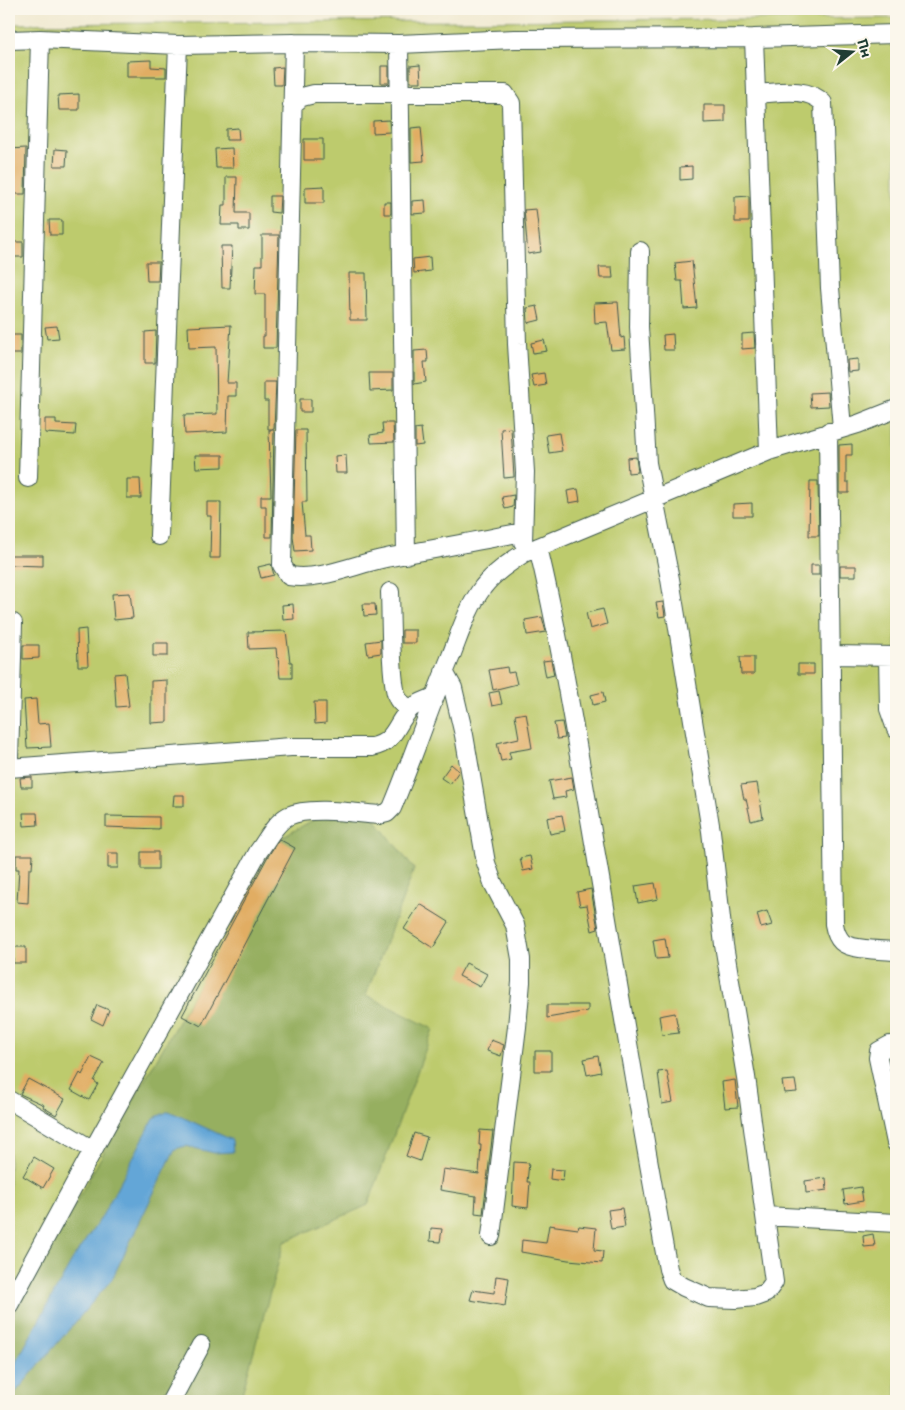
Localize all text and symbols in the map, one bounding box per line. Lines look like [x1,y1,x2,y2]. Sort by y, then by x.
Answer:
north arrow [828,28,878,78]
text: Пн [853,37,876,60]

